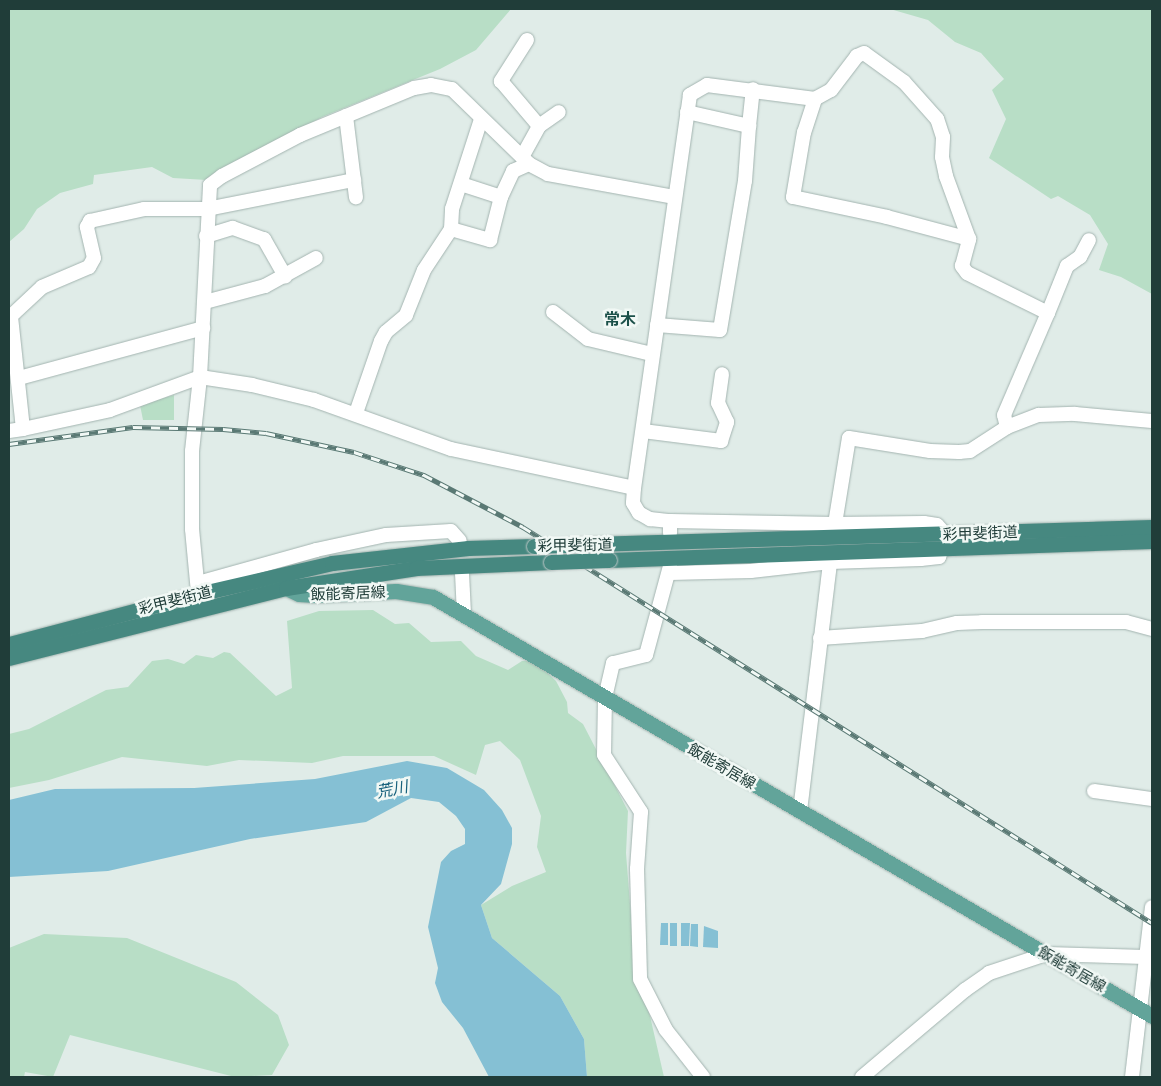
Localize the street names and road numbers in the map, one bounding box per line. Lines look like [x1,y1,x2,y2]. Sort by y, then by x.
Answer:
street label: 彩甲斐街道 [942,523,1018,543]
street label: 彩甲斐街道 [537,535,613,555]
street label: 彩甲斐街道 [136,582,214,618]
street label: 飯能寄居線 [310,583,386,603]
street label: 飯能寄居線 [685,739,759,793]
street label: 飯能寄居線 [1035,942,1109,996]

